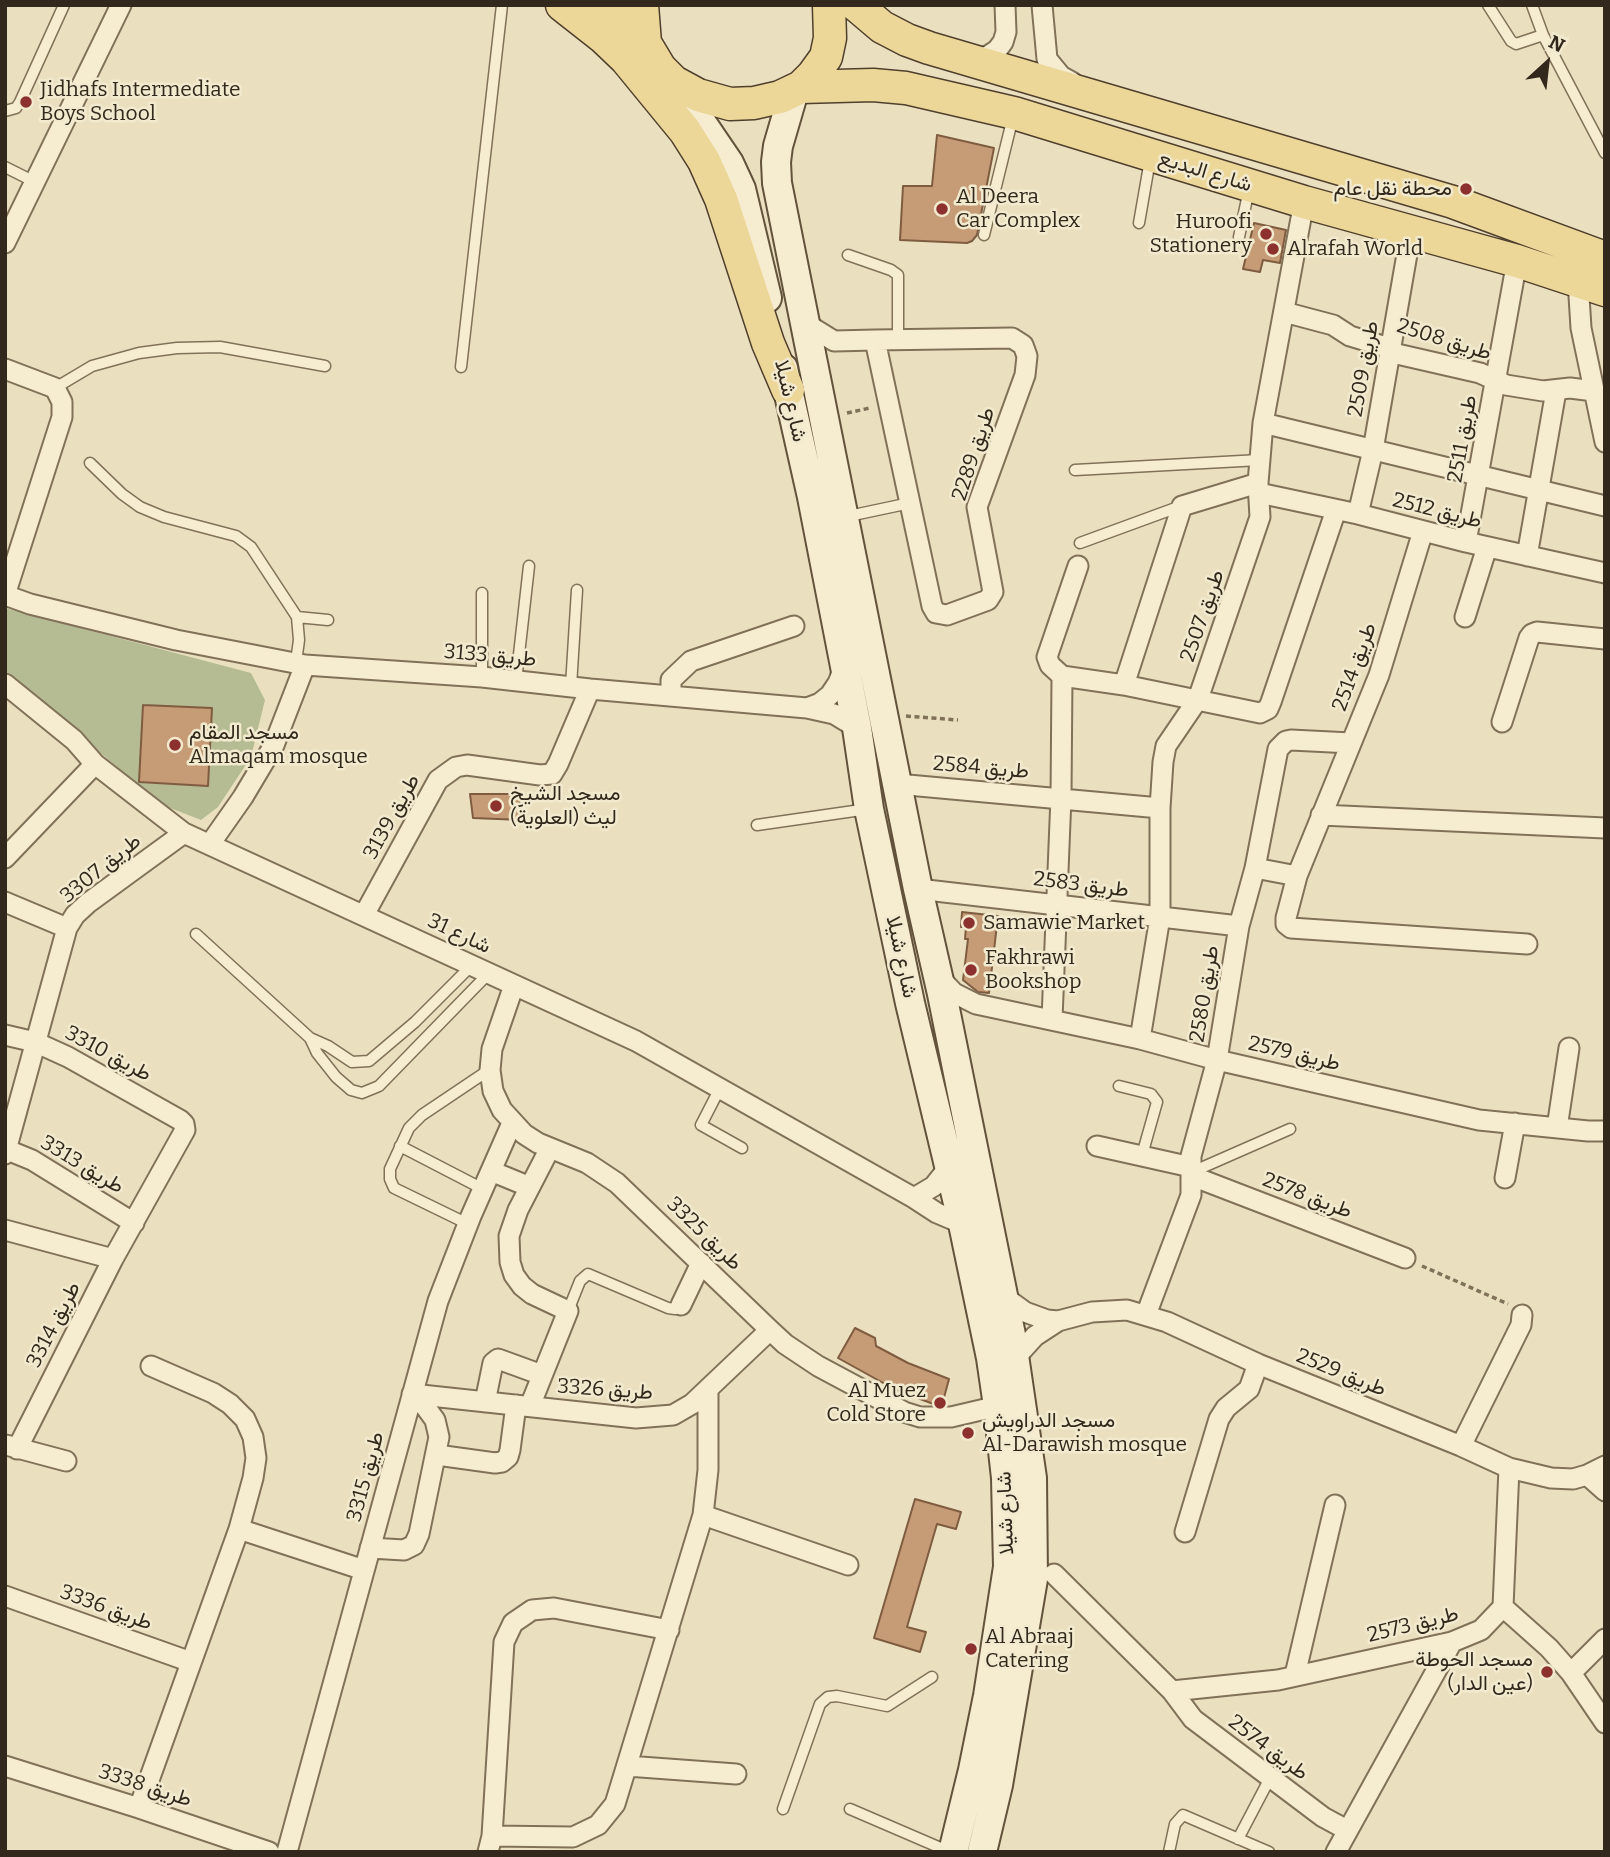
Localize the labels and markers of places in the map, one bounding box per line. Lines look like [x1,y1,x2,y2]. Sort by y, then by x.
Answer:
place label: Jidhafs Intermediate Boys School [40,77,241,127]
marker: Jidhafs Intermediate Boys School [18,94,34,110]
place label: محطة نقل عام [1334,176,1452,202]
marker: محطة نقل عام [1458,181,1474,197]
place label: Al Deera Car Complex [956,184,1080,234]
marker: Al Deera Car Complex [934,201,950,217]
place label: Huroofi Stationery [1149,209,1252,259]
marker: Huroofi Stationery [1258,226,1274,242]
place label: Alrafah World [1287,236,1423,262]
marker: Alrafah World [1265,241,1281,257]
place label: مسجد المقام Almaqam mosque [189,720,368,770]
marker: مسجد المقام Almaqam mosque [167,737,183,753]
place label: مسجد الشيخ ليث (العلوية) [510,781,620,831]
marker: مسجد الشيخ ليث (العلوية) [488,798,504,814]
place label: Samawie Market [983,910,1145,936]
marker: Samawie Market [961,915,977,931]
place label: Fakhrawi Bookshop [985,945,1081,995]
marker: Fakhrawi Bookshop [963,962,979,978]
place label: Al Muez Cold Store [826,1378,926,1428]
marker: Al Muez Cold Store [932,1395,948,1411]
place label: مسجد الدراويش Al-Darawish mosque [982,1408,1187,1458]
marker: مسجد الدراويش Al-Darawish mosque [960,1425,976,1441]
place label: Al Abraaj Catering [985,1624,1074,1674]
marker: Al Abraaj Catering [963,1641,979,1657]
place label: مسجد الحوطة (عين الدار) [1415,1647,1533,1697]
marker: مسجد الحوطة (عين الدار) [1539,1664,1555,1680]

